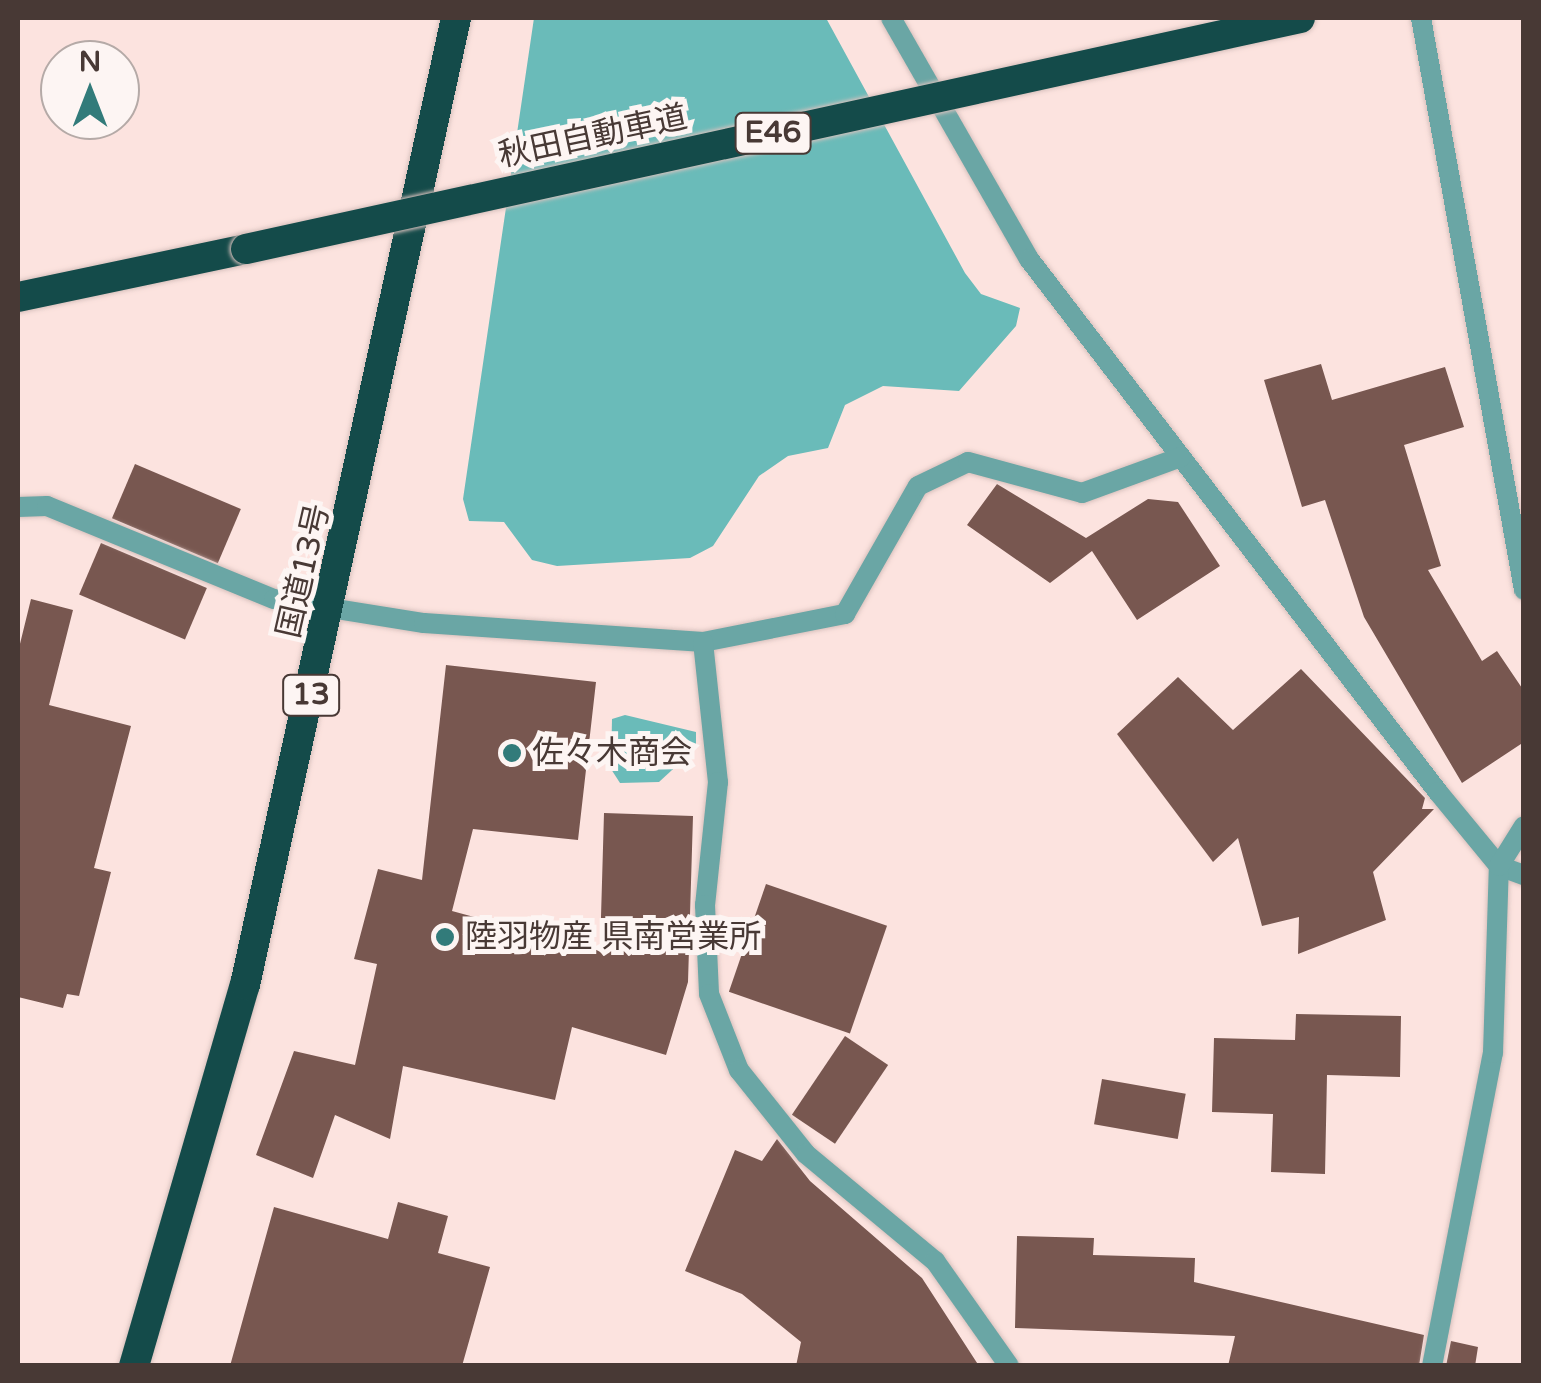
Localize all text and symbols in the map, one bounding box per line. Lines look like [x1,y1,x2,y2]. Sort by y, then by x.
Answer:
north arrow [40,40,140,140]
text: N [79,45,101,79]
street label: 秋田自動車道 [495,98,691,176]
road number: E46 [733,108,813,158]
street label: 国道13号 [270,500,338,642]
road number: 13 [281,670,341,720]
place label: 佐々木商会 [532,734,692,772]
marker: 佐々木商会 [501,742,523,764]
place label: 陸羽物産 県南営業所 [465,918,761,956]
marker: 陸羽物産 県南営業所 [434,926,456,948]

